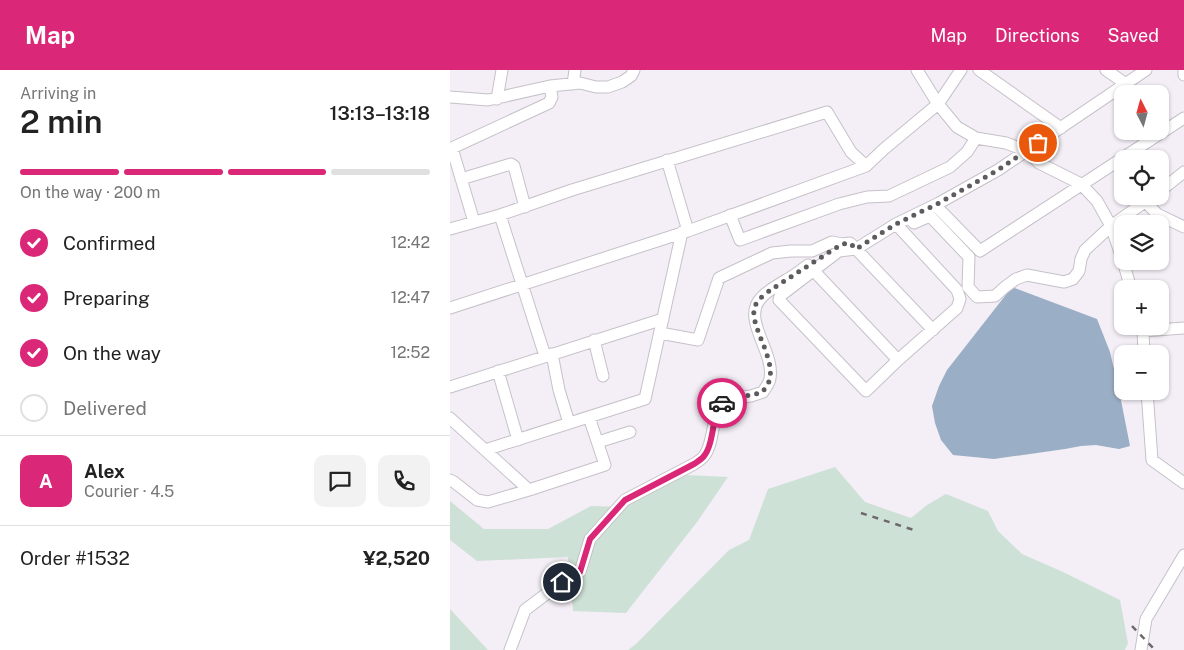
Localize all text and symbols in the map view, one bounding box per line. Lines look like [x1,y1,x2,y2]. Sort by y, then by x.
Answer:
text: Map [25,21,75,49]
text: Map [930,25,967,46]
text: Directions [995,25,1080,46]
text: Saved [1108,25,1159,46]
text: Arriving in [20,84,96,103]
north arrow [1114,85,1169,140]
map controls [1114,85,1169,400]
text: 13:13–13:18 [330,102,430,124]
text: 2 min [20,103,103,140]
pin [1017,122,1059,164]
icon: bag [1024,129,1052,157]
button: locate [1114,150,1169,205]
text: On the way · 200 m [20,183,160,202]
button: layers [1114,215,1169,270]
icon: check [20,229,48,257]
text: Confirmed [63,232,156,254]
text: 12:42 [391,233,430,252]
button: + [1114,280,1169,335]
icon: check [20,284,48,312]
text: Preparing [63,287,150,309]
text: 12:47 [391,288,430,307]
icon: check [20,339,48,367]
text: On the way [63,342,161,364]
text: 12:52 [391,343,430,362]
button: − [1114,345,1169,400]
courier [697,378,747,428]
icon: car [708,389,736,417]
text: Delivered [63,397,147,419]
button: chat [314,455,366,507]
button: phone [378,455,430,507]
text: Alex [84,460,125,482]
text: A [39,470,53,492]
text: Courier · 4.5 [84,482,174,501]
text: Order #1532 [20,547,130,569]
text: ¥2,520 [363,547,430,569]
pin [541,561,583,603]
icon: home [548,568,576,596]

